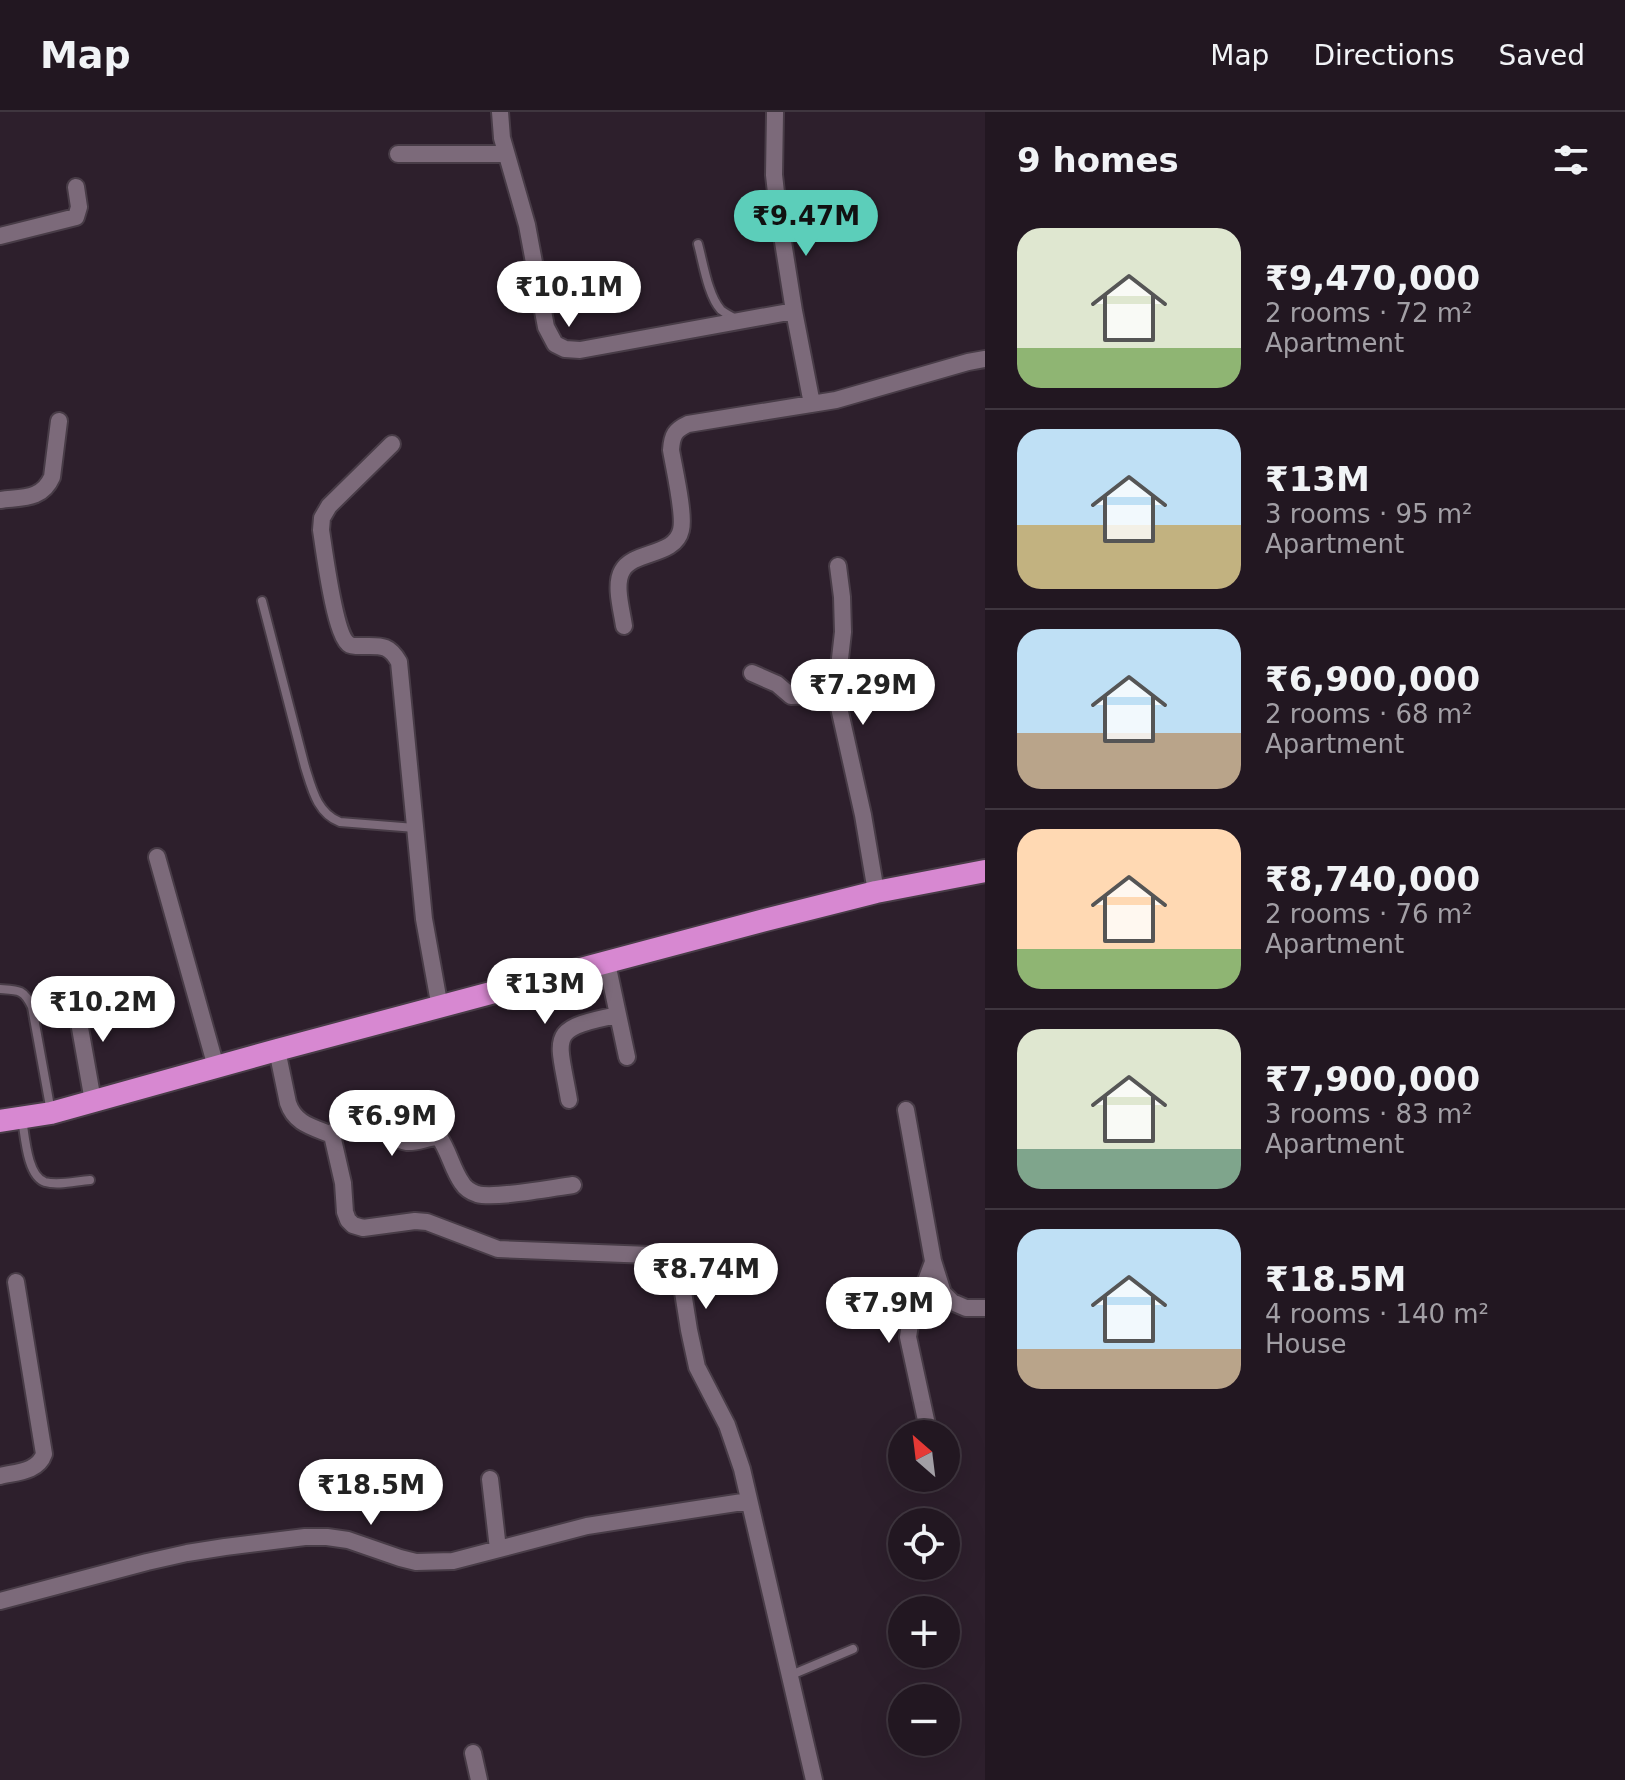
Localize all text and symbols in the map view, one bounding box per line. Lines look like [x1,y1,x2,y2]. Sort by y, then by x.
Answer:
text: Map [40,33,131,77]
text: Map [1210,39,1269,72]
text: Directions [1313,39,1454,72]
text: Saved [1498,39,1585,72]
icon: filters [1549,138,1593,182]
text: 9 homes [1017,140,1179,180]
pin: ₹9.47M [741,190,871,258]
text: ₹9.47M [752,201,860,231]
text: ₹9,470,000 [1265,258,1480,298]
icon: home [1081,260,1177,356]
pin: ₹10.1M [504,261,634,329]
text: ₹10.1M [515,272,623,302]
text: 2 rooms · 72 m² [1265,298,1473,328]
text: Apartment [1265,328,1404,358]
text: ₹13M [1265,459,1370,499]
icon: home [1081,461,1177,557]
text: 3 rooms · 95 m² [1265,499,1473,529]
text: Apartment [1265,529,1404,559]
pin: ₹7.29M [798,659,928,727]
text: ₹6,900,000 [1265,659,1480,699]
icon: home [1081,661,1177,757]
text: ₹7.29M [809,670,917,700]
text: 2 rooms · 68 m² [1265,699,1473,729]
text: Apartment [1265,729,1404,759]
text: ₹8,740,000 [1265,859,1480,899]
icon: home [1081,861,1177,957]
text: 2 rooms · 76 m² [1265,899,1473,929]
text: Apartment [1265,929,1404,959]
pin: ₹13M [498,958,592,1026]
text: ₹13M [505,969,585,999]
pin: ₹10.2M [38,976,168,1044]
text: ₹10.2M [49,987,157,1017]
text: ₹7,900,000 [1265,1059,1480,1099]
icon: home [1081,1061,1177,1157]
pin: ₹6.9M [336,1090,448,1158]
text: 3 rooms · 83 m² [1265,1099,1473,1129]
text: ₹6.9M [347,1101,437,1131]
text: Apartment [1265,1129,1404,1159]
pin: ₹8.74M [641,1243,771,1311]
text: ₹8.74M [652,1254,760,1284]
text: ₹18.5M [1265,1259,1406,1299]
icon: home [1081,1261,1177,1357]
pin: ₹7.9M [833,1277,945,1345]
text: ₹7.9M [844,1288,934,1318]
text: 4 rooms · 140 m² [1265,1299,1489,1329]
text: House [1265,1329,1346,1359]
north arrow [888,1420,960,1492]
map controls [888,1420,960,1756]
pin: ₹18.5M [306,1459,436,1527]
text: ₹18.5M [317,1470,425,1500]
button: locate [888,1508,960,1580]
button: + [888,1596,960,1668]
button: − [888,1684,960,1756]

